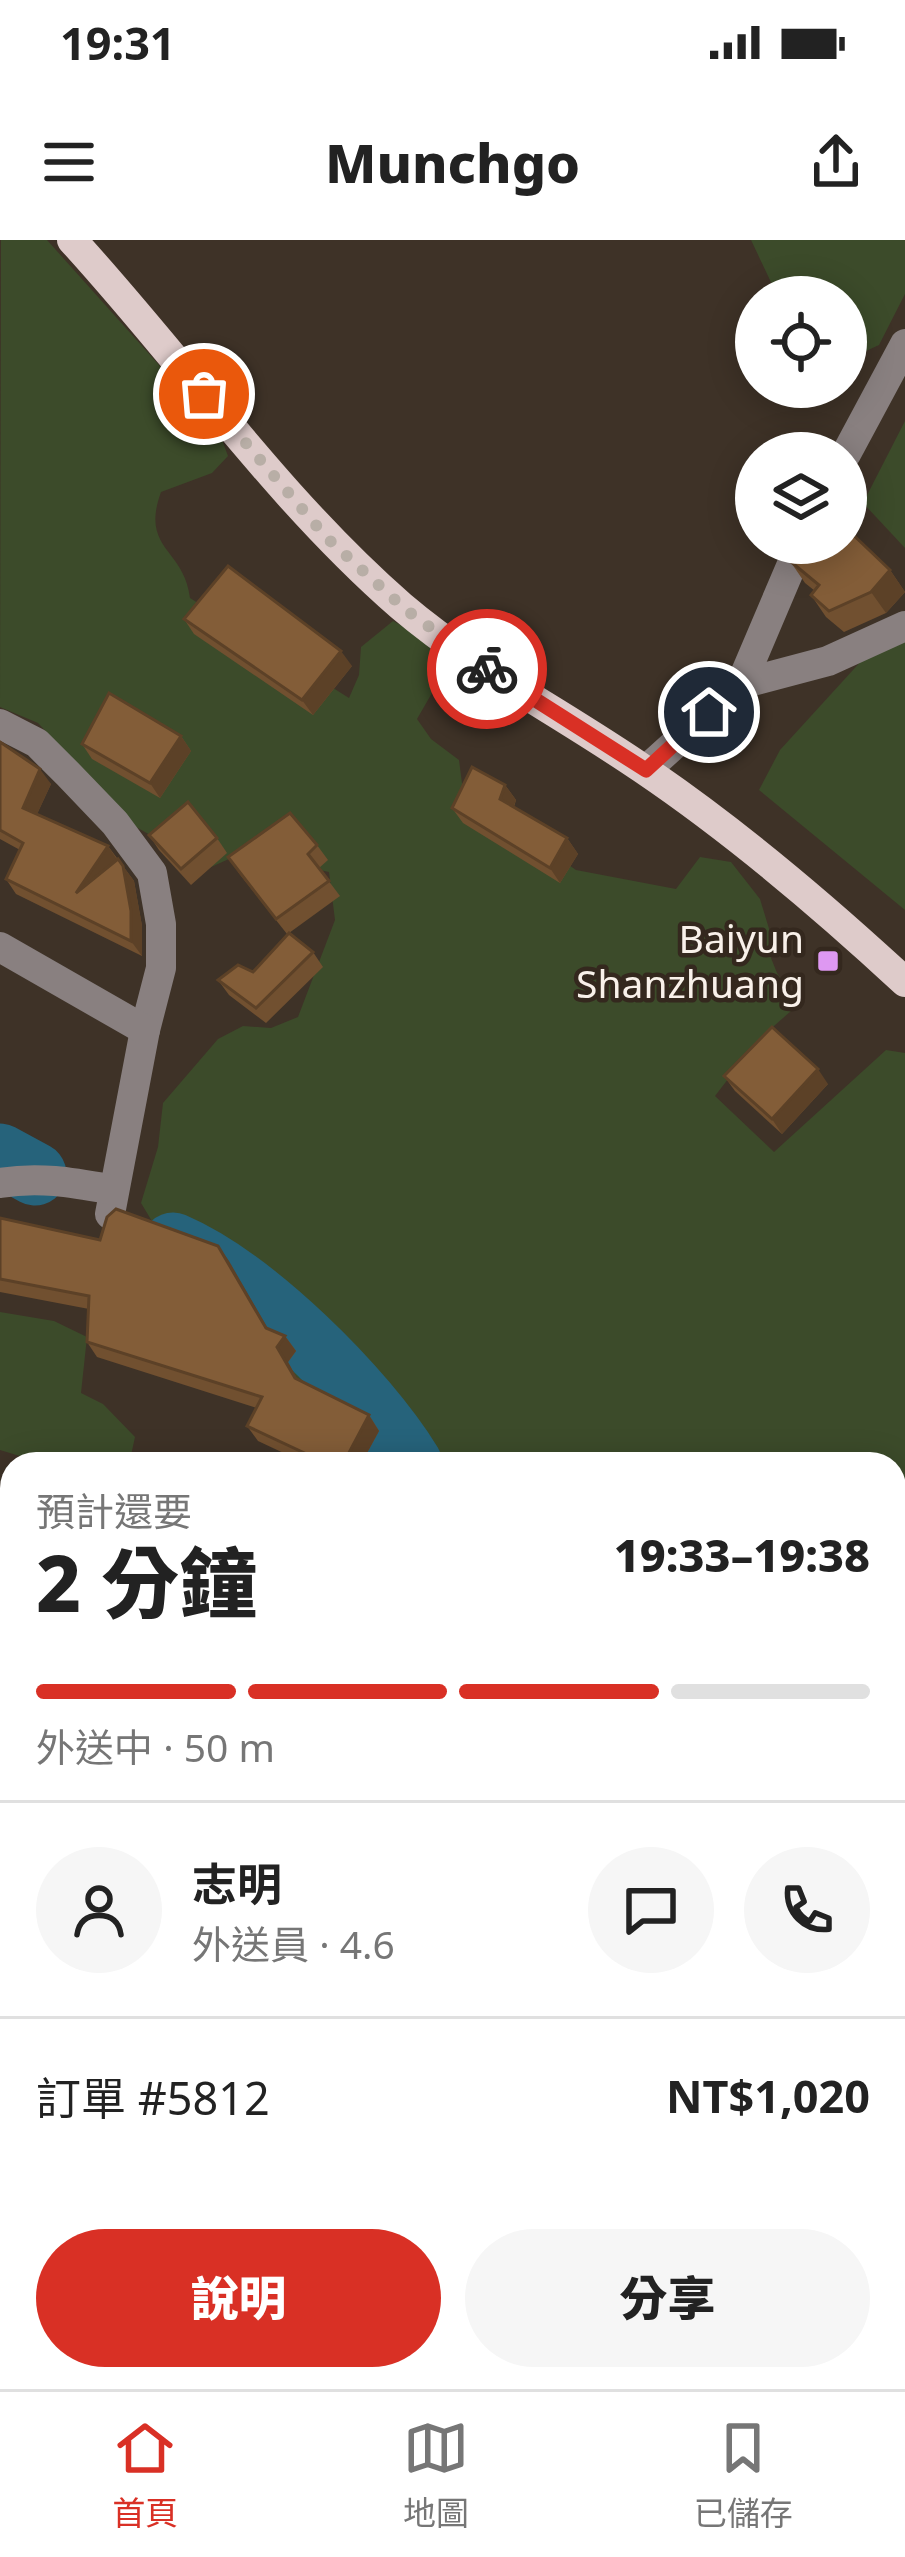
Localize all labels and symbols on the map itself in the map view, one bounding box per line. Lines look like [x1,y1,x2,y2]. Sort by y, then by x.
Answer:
pin [153,343,255,445]
courier [427,609,547,729]
pin [658,661,760,763]
place label: Baiyun Shanzhuang [576,911,804,1009]
marker: Baiyun Shanzhuang [815,948,841,974]

